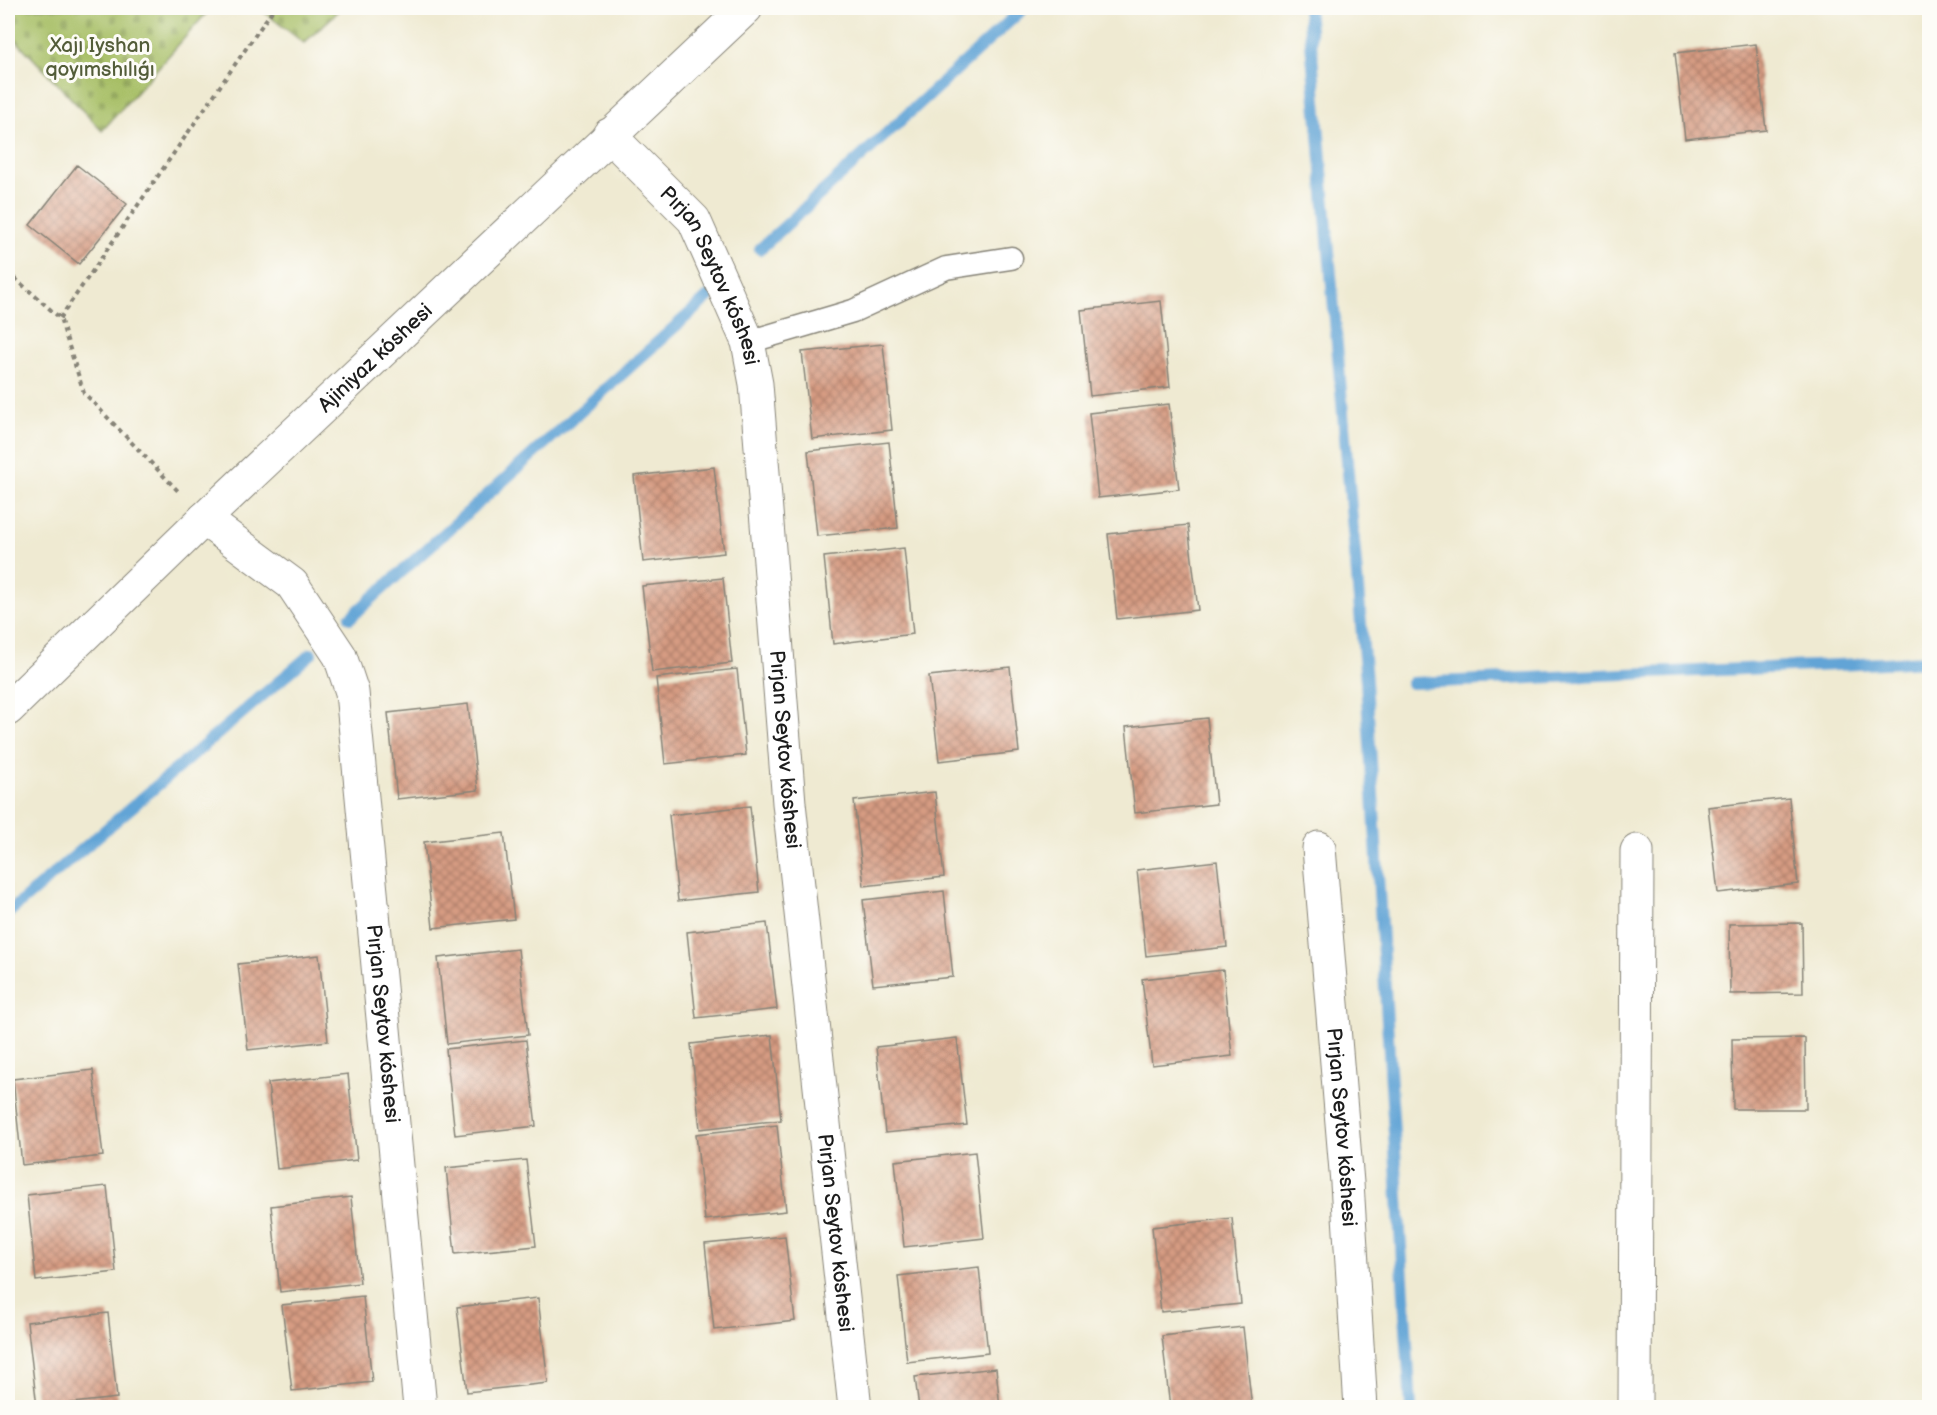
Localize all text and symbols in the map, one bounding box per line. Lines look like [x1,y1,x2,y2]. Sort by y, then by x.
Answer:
park label: Xajı Iyshan qoyımshılıǵı [45,33,155,82]
street label: Pırjan Seytov kóshesi [654,181,764,367]
street label: Ajiniyaz kóshesi [313,298,438,418]
street label: Pırjan Seytov kóshesi [764,649,806,850]
street label: Pırjan Seytov kóshesi [361,923,405,1124]
street label: Pırjan Seytov kóshesi [1321,1027,1362,1227]
street label: Pırjan Seytov kóshesi [812,1132,859,1333]

